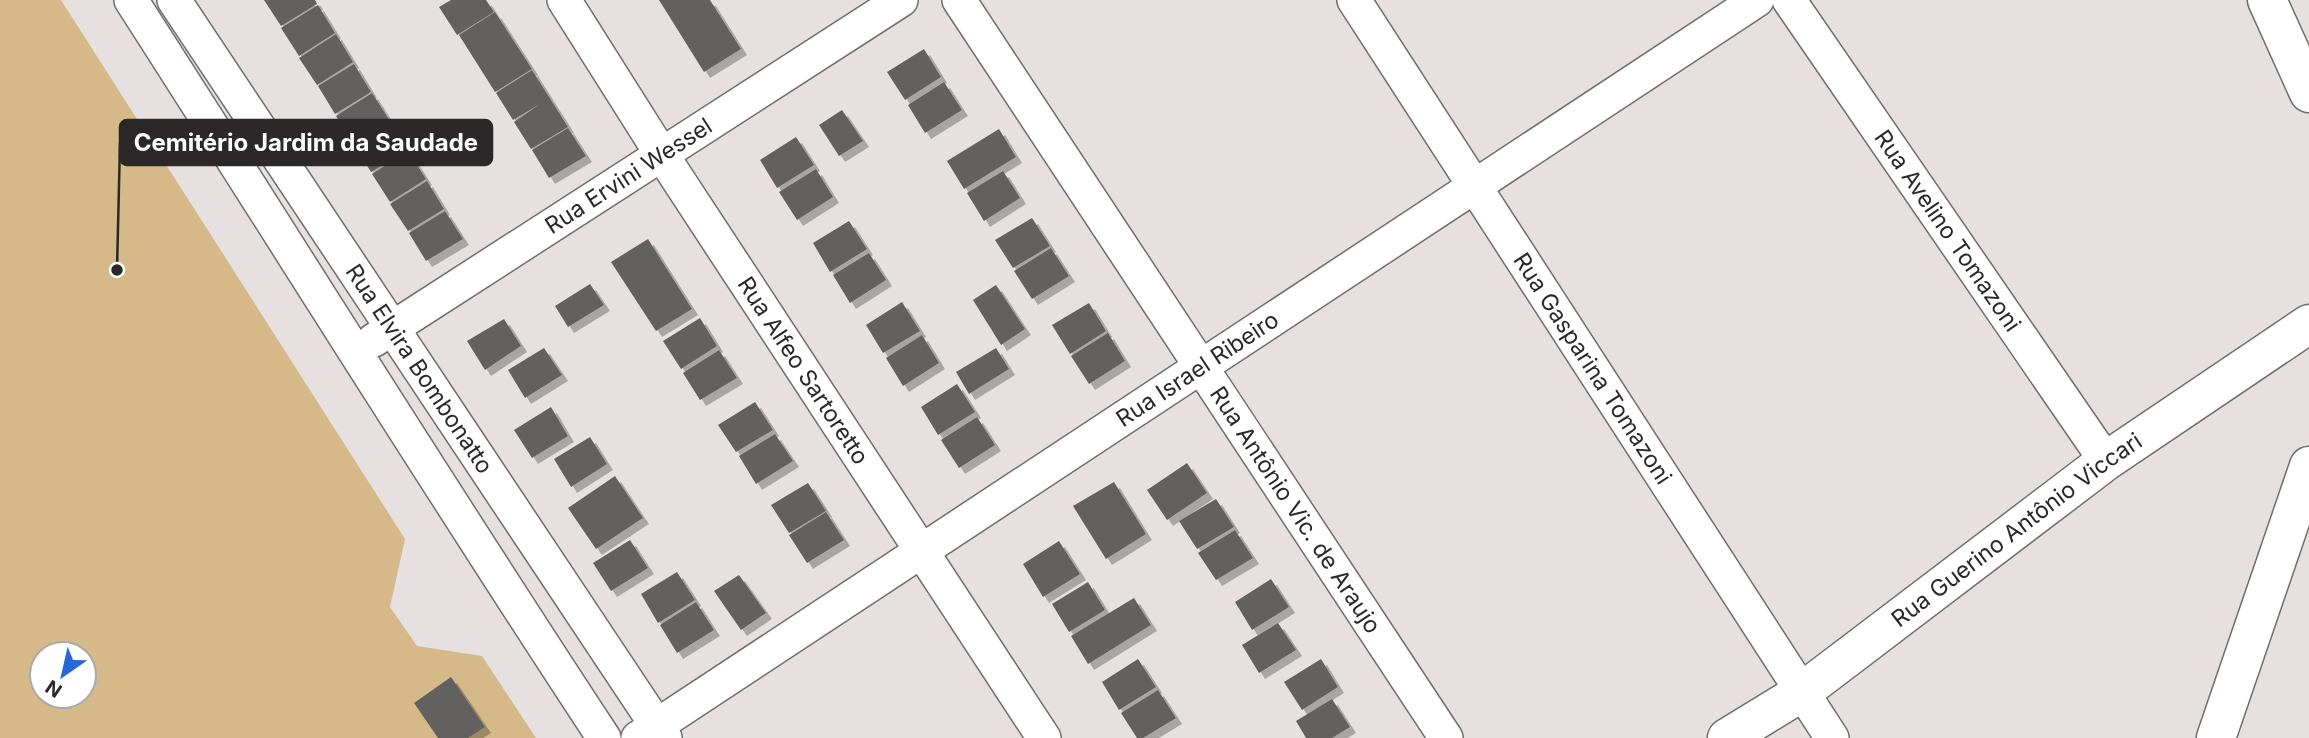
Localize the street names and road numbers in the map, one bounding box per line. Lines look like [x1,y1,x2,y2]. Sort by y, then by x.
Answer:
street label: Rua Ervini Wessel [540,112,717,240]
street label: Rua Avelino Tomazoni [1869,125,2027,337]
street label: Rua Gasparina Tomazoni [1507,247,1678,489]
street label: Rua Elvira Bombonatto [340,259,499,479]
street label: Rua Alfeo Sartoretto [732,271,875,469]
street label: Rua Israel Ribeiro [1111,305,1284,433]
street label: Rua Antônio Vic. de Araujo [1204,381,1387,639]
street label: Rua Guerino Antônio Viccari [1886,427,2147,633]

